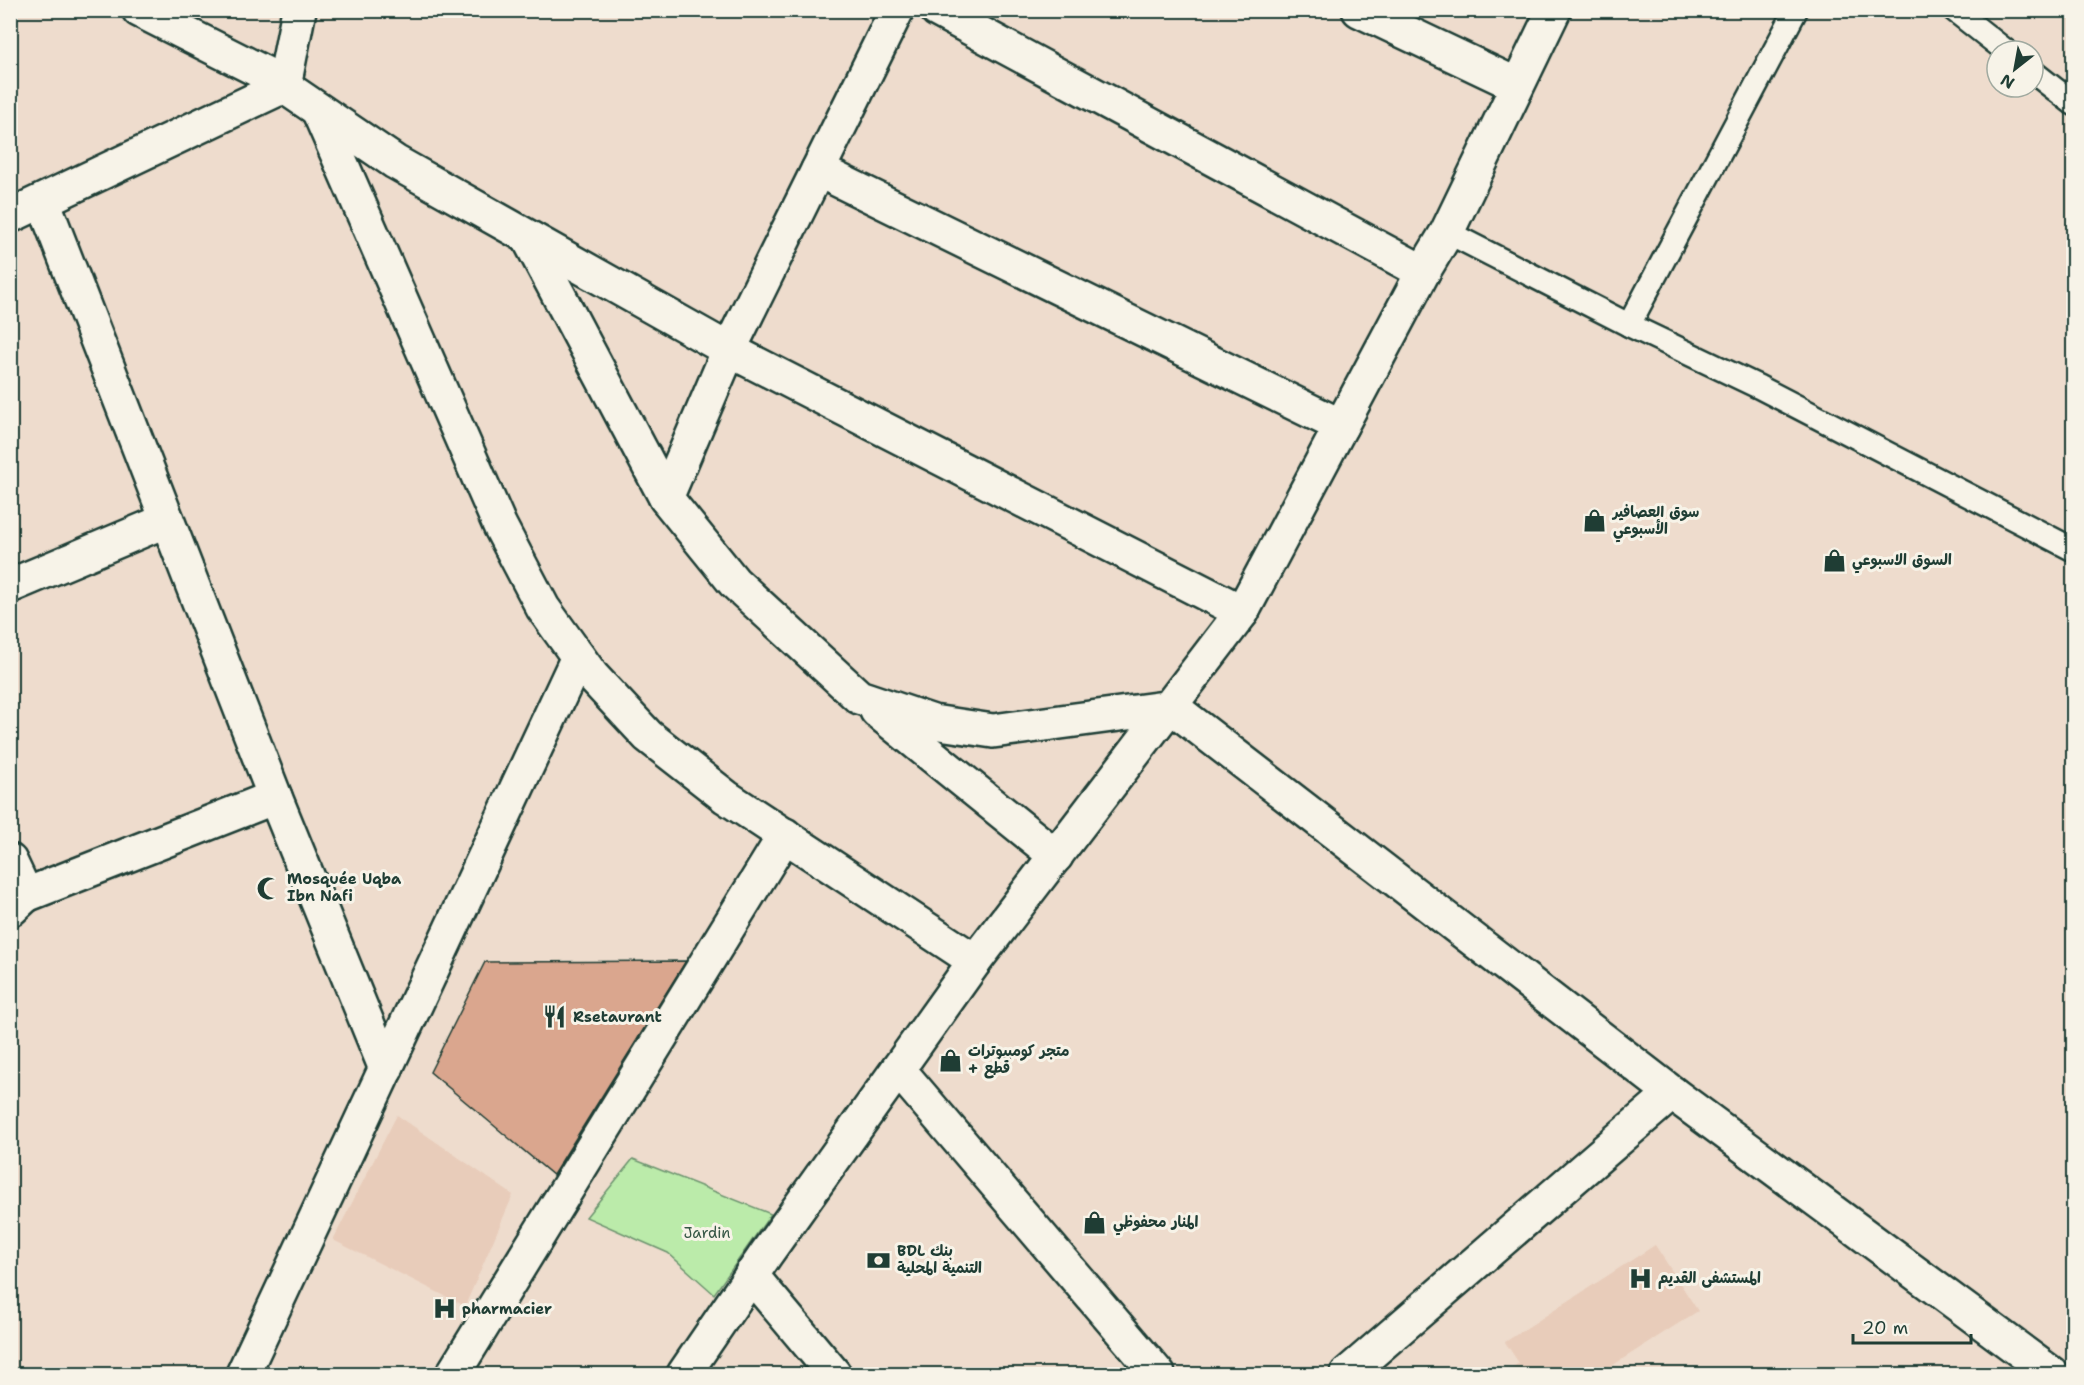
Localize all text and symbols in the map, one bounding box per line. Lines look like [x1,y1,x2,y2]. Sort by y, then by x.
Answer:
north arrow [1985,39,2045,99]
text: N [1997,69,2018,94]
place label: سوق العصافير الأسبوعي [1611,502,1699,543]
shop icon: سوق العصافير الأسبوعي [1582,508,1608,534]
shop icon: السوق الاسبوعي [1821,547,1847,573]
place label: السوق الاسبوعي [1852,550,1952,574]
place label: Mosquée Uqba Ibn Nafi [287,869,402,906]
mosque icon: Mosquée Uqba Ibn Nafi [256,875,282,901]
restaurant icon: Rsetaurant [542,1004,568,1030]
place label: Rsetaurant [573,1007,662,1027]
place label: متجر كومبيوترات + قطع [968,1041,1069,1079]
shop icon: متجر كومبيوترات + قطع [937,1047,963,1073]
shop icon: المنار محفوظي [1082,1209,1108,1235]
place label: المنار محفوظي [1113,1212,1199,1236]
park label: Jardin [683,1223,731,1243]
place label: BDL بنك التنمية المحلية [897,1241,982,1278]
bank icon: BDL بنك التنمية المحلية [866,1247,892,1273]
hospital icon: المستشفى القديم [1627,1265,1653,1291]
place label: المستشفى القديم [1658,1268,1761,1289]
hospital icon: pharmacier [431,1296,457,1322]
place label: pharmacier [462,1299,552,1319]
scale bar [1853,1307,1972,1345]
text: 20 m [1862,1316,1908,1340]

